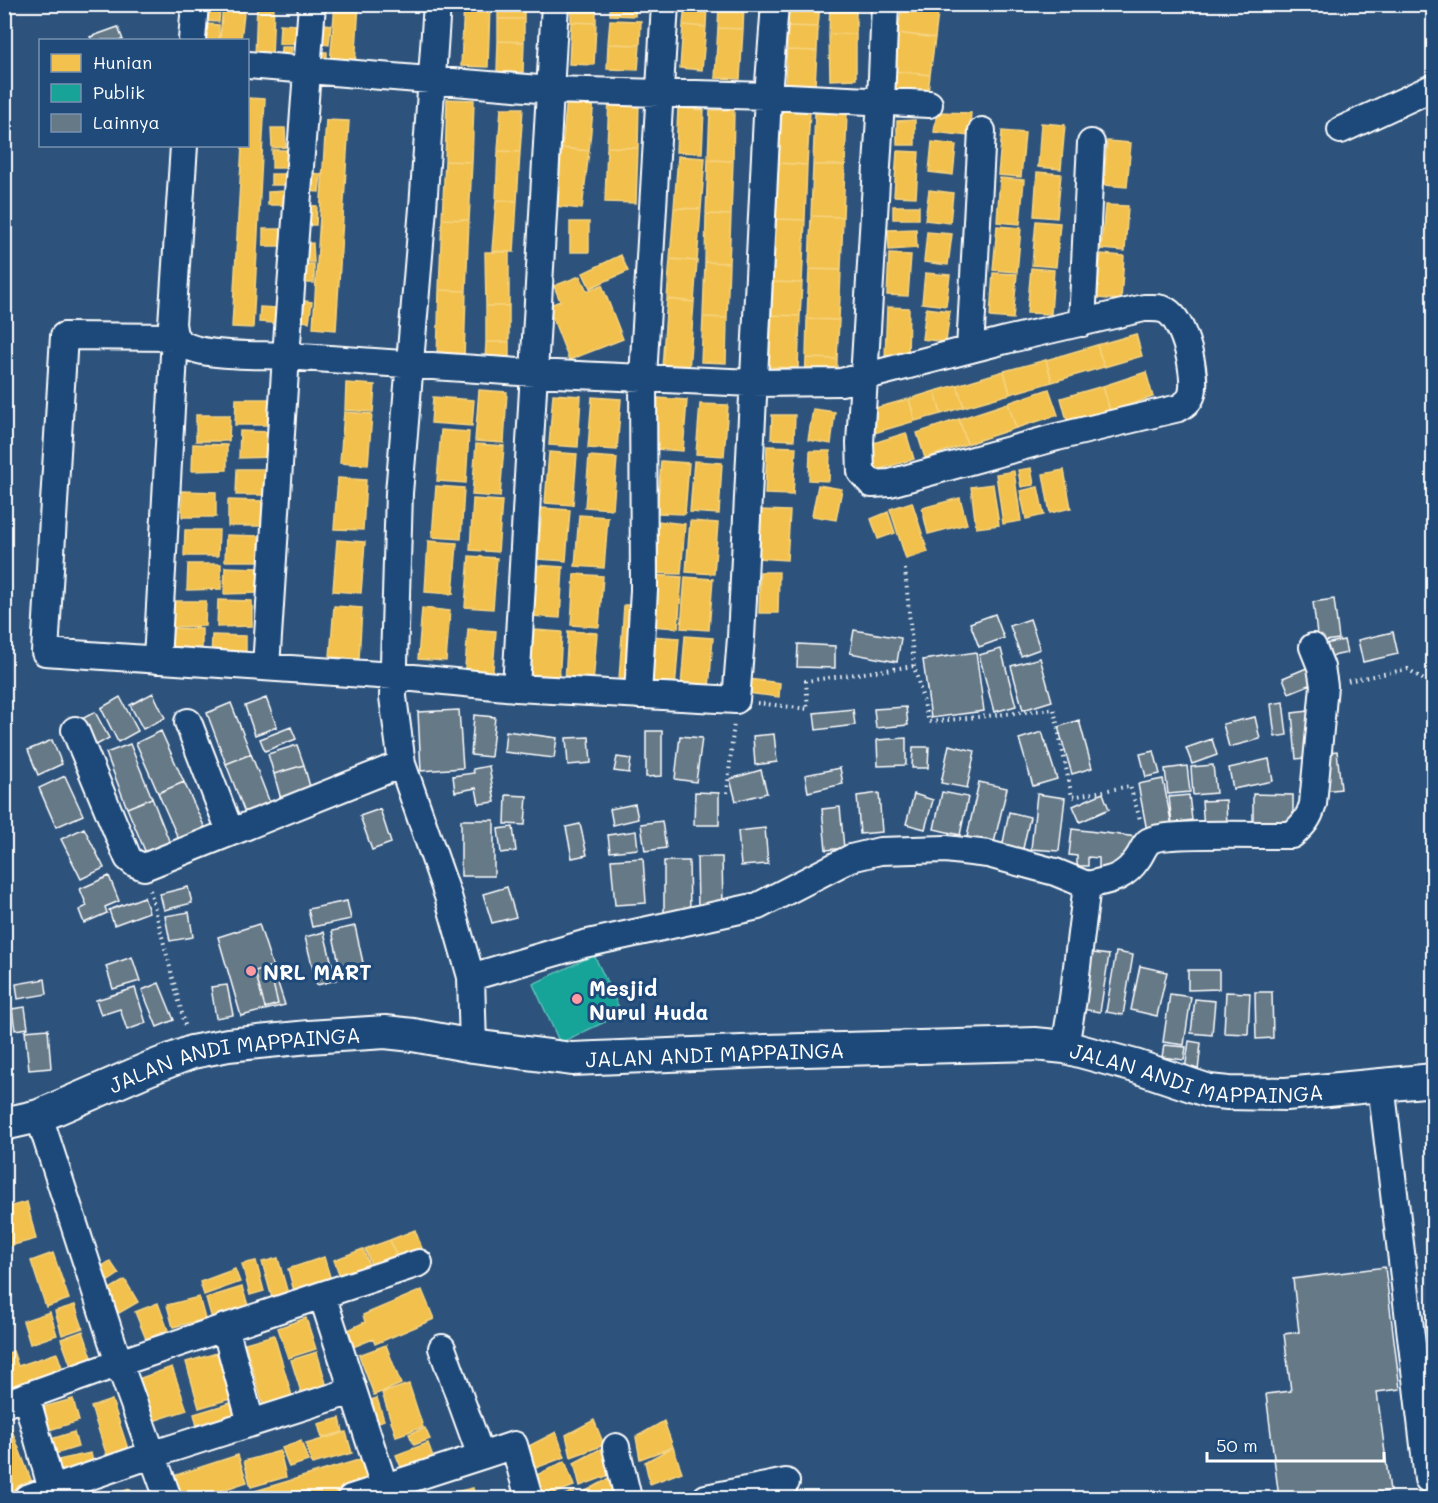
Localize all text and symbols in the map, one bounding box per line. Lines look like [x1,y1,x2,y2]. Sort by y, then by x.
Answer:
legend [39,39,249,147]
text: Hunian [93,50,152,74]
text: Publik [93,80,145,104]
text: Lainnya [93,110,160,134]
place label: NRL MART [263,958,372,985]
marker: NRL MART [244,964,258,978]
place label: Mesjid Nurul Huda [589,974,708,1025]
marker: Mesjid Nurul Huda [570,992,584,1006]
street label: JALAN ANDI MAPPAINGA [104,1020,361,1098]
street label: JALAN ANDI MAPPAINGA [585,1035,845,1072]
street label: JALAN ANDI MAPPAINGA [1067,1036,1324,1108]
scale bar [1207,1425,1384,1463]
text: 50 m [1216,1433,1258,1457]

